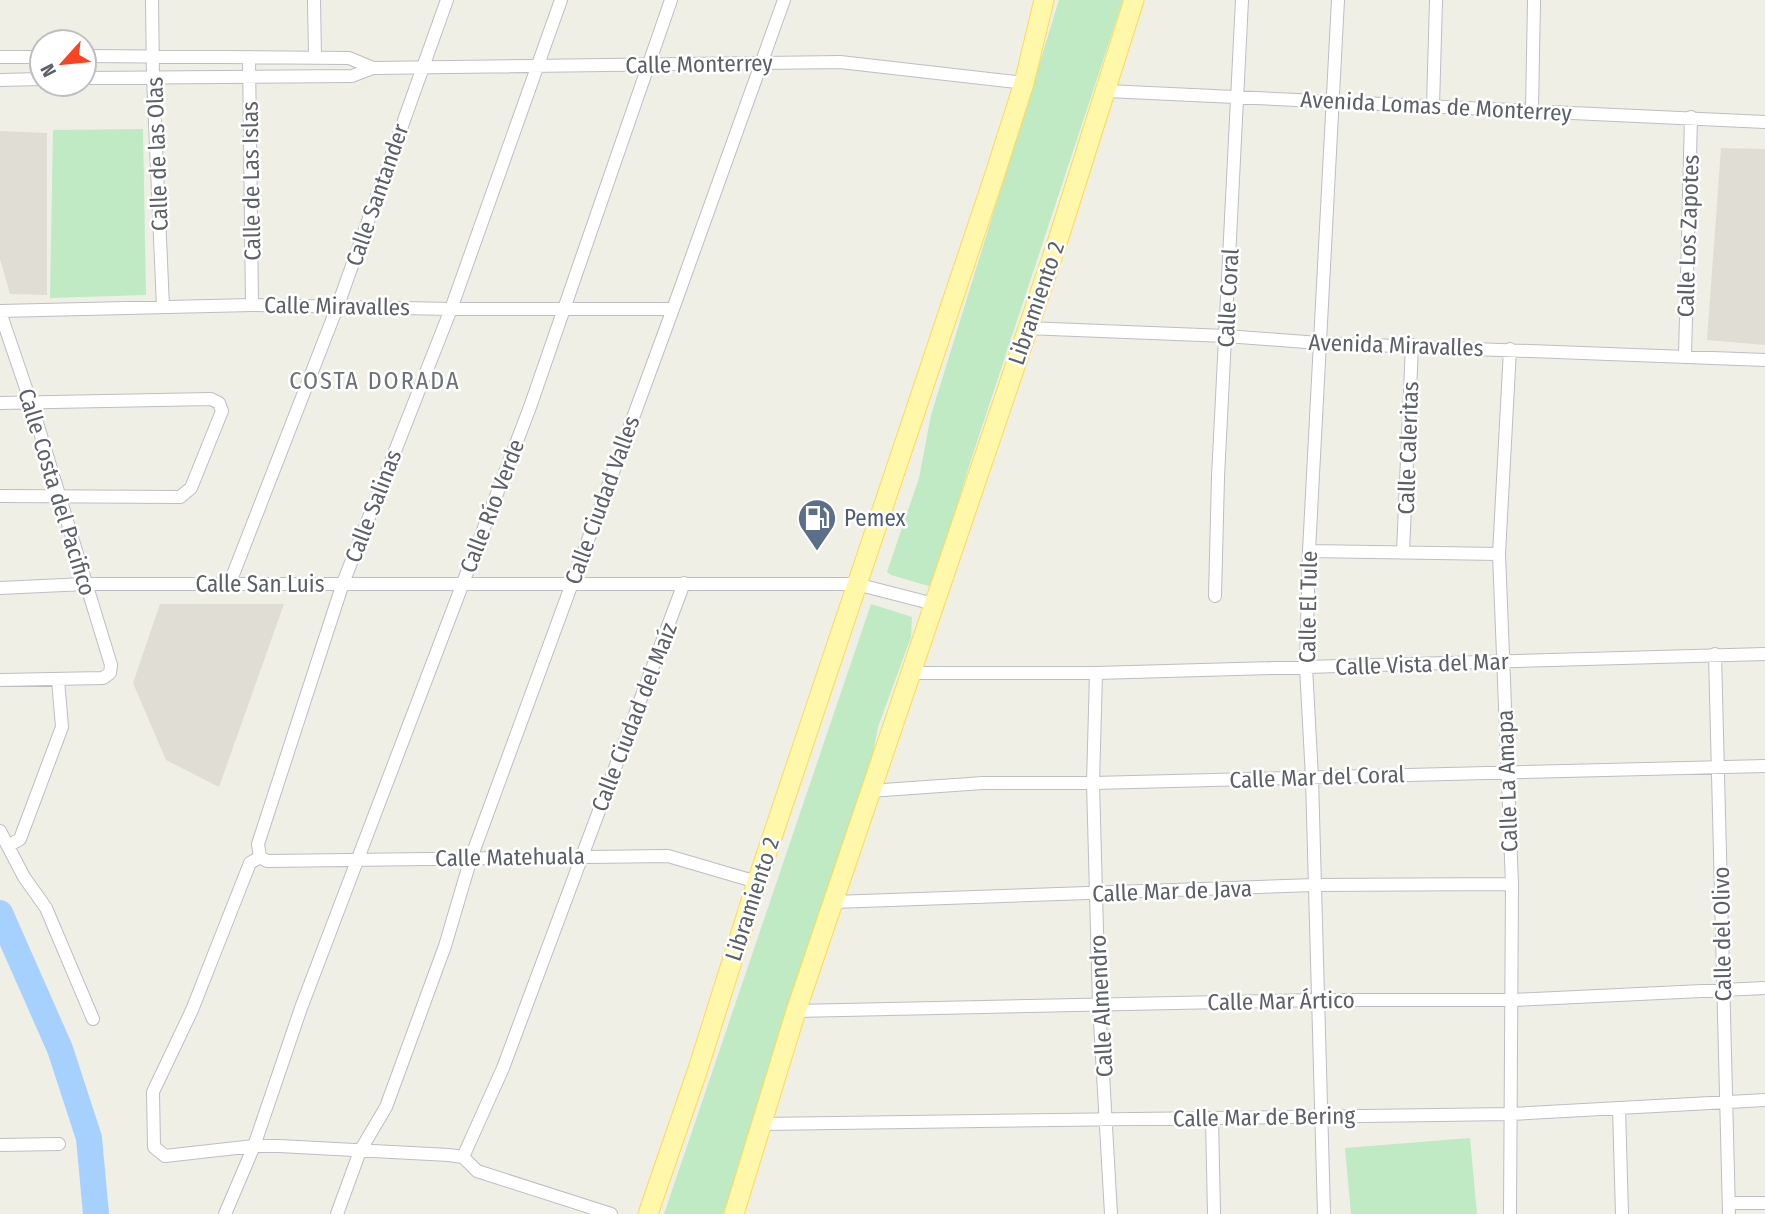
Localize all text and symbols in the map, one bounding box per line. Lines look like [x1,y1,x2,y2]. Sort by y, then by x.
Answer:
north arrow [28,28,98,98]
street label: Calle Monterrey [625,49,774,79]
text: N [35,60,61,81]
street label: Calle de las Olas [140,76,174,231]
street label: Avenida Lomas de Monterrey [1300,85,1573,127]
street label: Calle de Las Islas [236,101,266,261]
street label: Calle Santander [340,120,414,270]
street label: Calle Los Zapotes [1671,154,1705,318]
street label: Libramiento 2 [1002,238,1070,368]
street label: Calle Coral [1211,248,1245,348]
street label: Calle Miravalles [264,291,410,321]
street label: Avenida Miravalles [1308,328,1484,362]
district label: COSTA DORADA [289,367,461,395]
street label: Calle Caleritas [1392,381,1424,515]
street label: Calle Costa del Pacifico [12,385,102,599]
street label: Calle Ciudad Valles [559,412,646,588]
street label: Calle Río Verde [454,435,530,577]
street label: Calle Salinas [339,445,407,566]
fuel station icon: Pemex [796,497,838,552]
place label: Pemex [844,504,906,532]
street label: Calle El Tule [1293,551,1323,663]
street label: Calle San Luis [196,570,325,598]
street label: Calle Ciudad del Maíz [585,619,683,815]
street label: Calle Vista del Mar [1335,647,1509,681]
street label: Calle La Amapa [1491,709,1523,853]
street label: Calle Mar del Coral [1229,760,1405,794]
street label: Libramiento 2 [719,834,785,964]
street label: Calle Matehuala [435,842,585,872]
street label: Calle del Olivo [1707,866,1737,1002]
street label: Calle Mar de Java [1092,874,1252,908]
street label: Calle Almendro [1083,934,1119,1078]
street label: Calle Mar Ártico [1207,985,1355,1016]
street label: Calle Mar de Bering [1173,1101,1355,1133]

